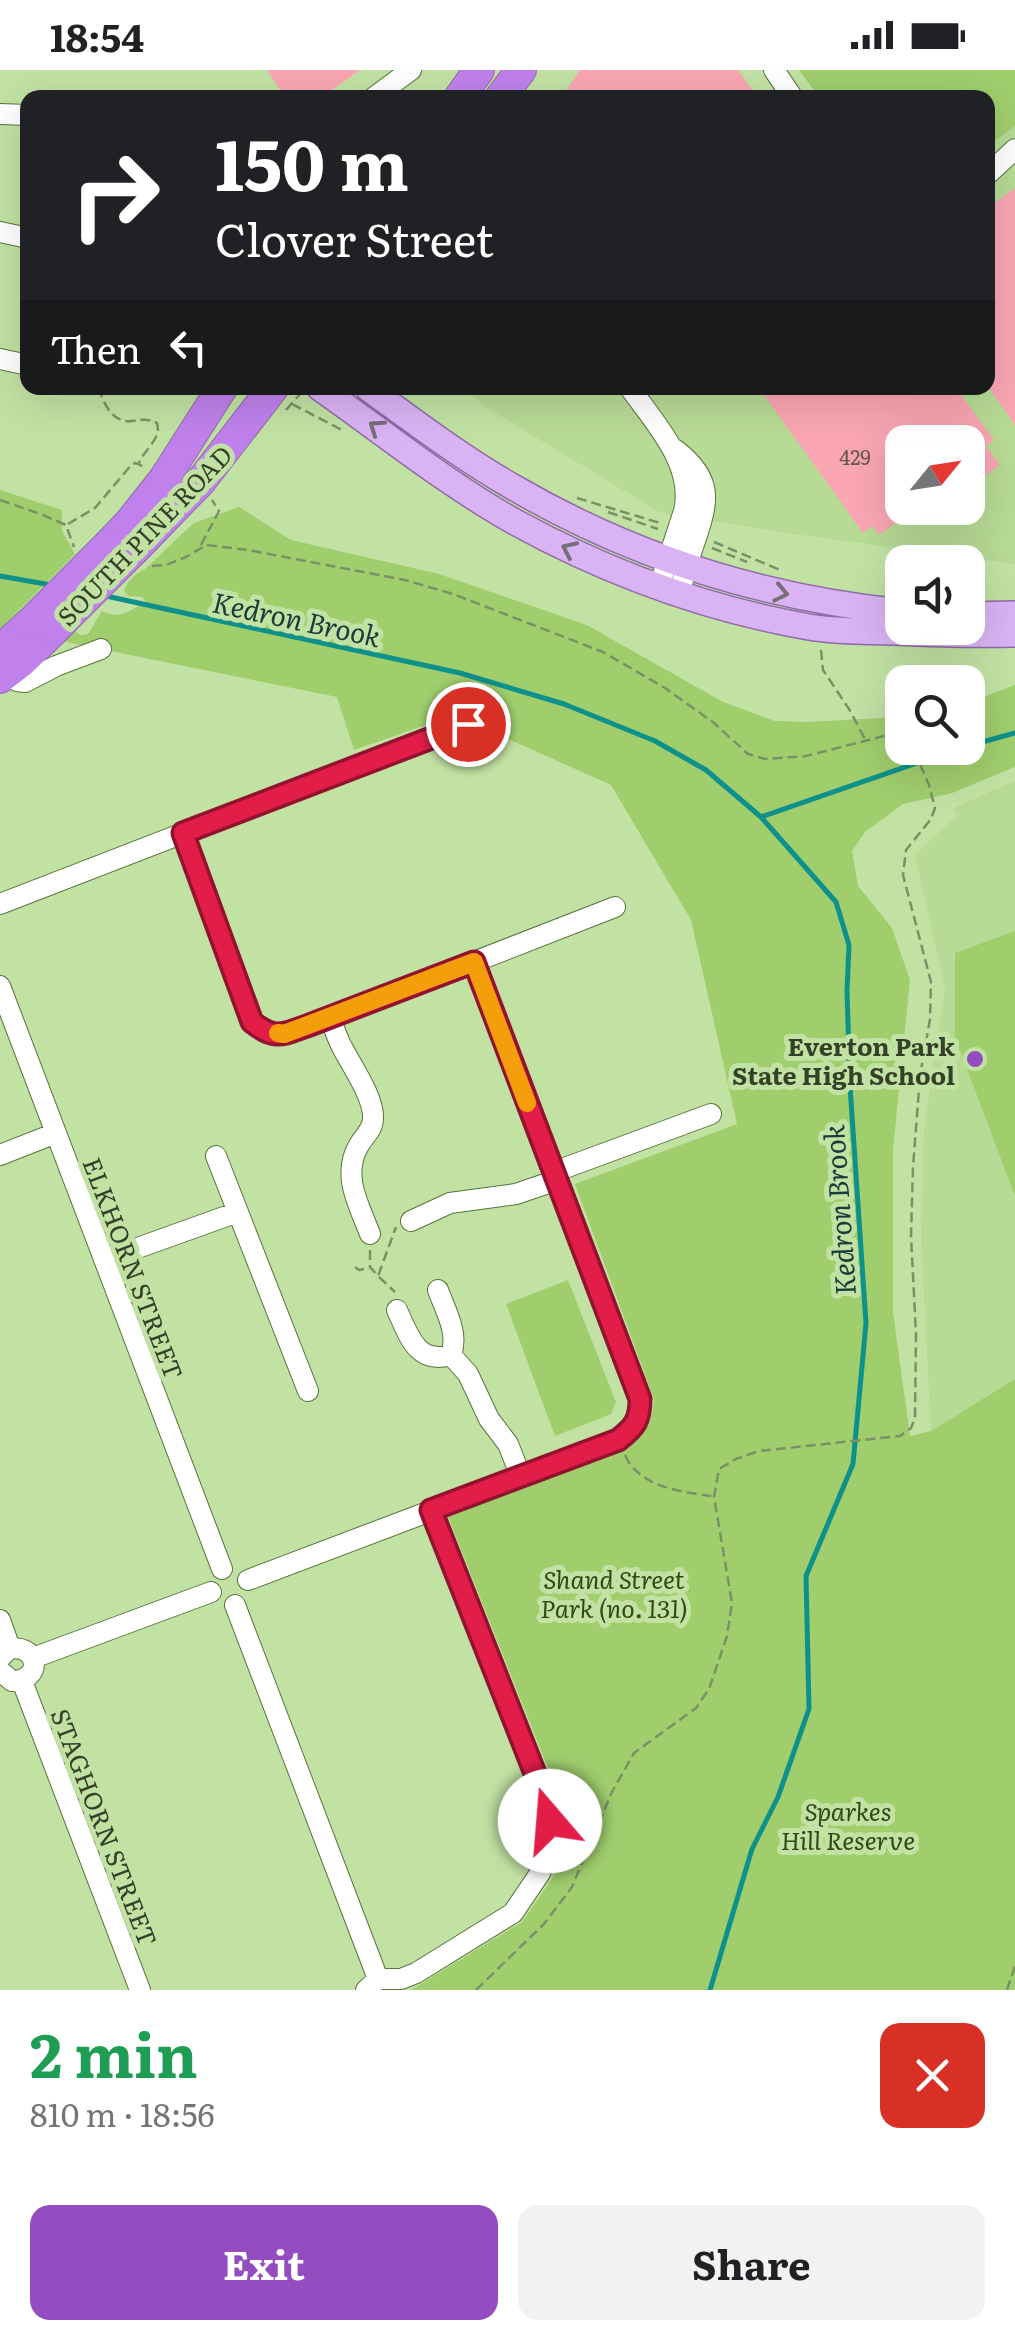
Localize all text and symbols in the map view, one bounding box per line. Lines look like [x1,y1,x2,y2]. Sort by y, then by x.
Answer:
text: 18:54 [50,7,144,64]
text: 150 m [215,109,409,213]
icon: right [50,130,180,260]
text: Clover Street [215,204,494,271]
text: Then [50,319,141,376]
icon: left [161,320,216,375]
one-way arrow [369,421,387,439]
north arrow [885,425,985,525]
map controls [885,425,985,765]
street label: SOUTH PINE ROAD [48,436,240,634]
house number: 429 [839,441,871,471]
one-way arrow [561,541,579,561]
button: sound [885,545,985,645]
water label: Kedron Brook [209,580,386,656]
one-way arrow [772,581,789,602]
button: search [885,665,985,765]
pin [426,682,511,767]
icon: arrive [441,697,496,752]
place label: Everton Park State High School [732,1027,955,1093]
marker: Everton Park State High School [964,1048,986,1070]
water label: Kedron Brook [811,1123,865,1297]
street label: ELKHORN STREET [75,1152,193,1384]
park label: Shand Street Park (no. 131) [540,1560,688,1626]
street label: STAGHORN STREET [43,1703,167,1951]
position arrow [498,1769,602,1873]
park label: Sparkes Hill Reserve [781,1792,915,1858]
text: 2 min [30,2007,198,2096]
button: close [880,2023,985,2128]
text: 810 m · 18:56 [30,2089,215,2137]
button: Exit [30,2205,498,2320]
button: Share [518,2205,985,2320]

